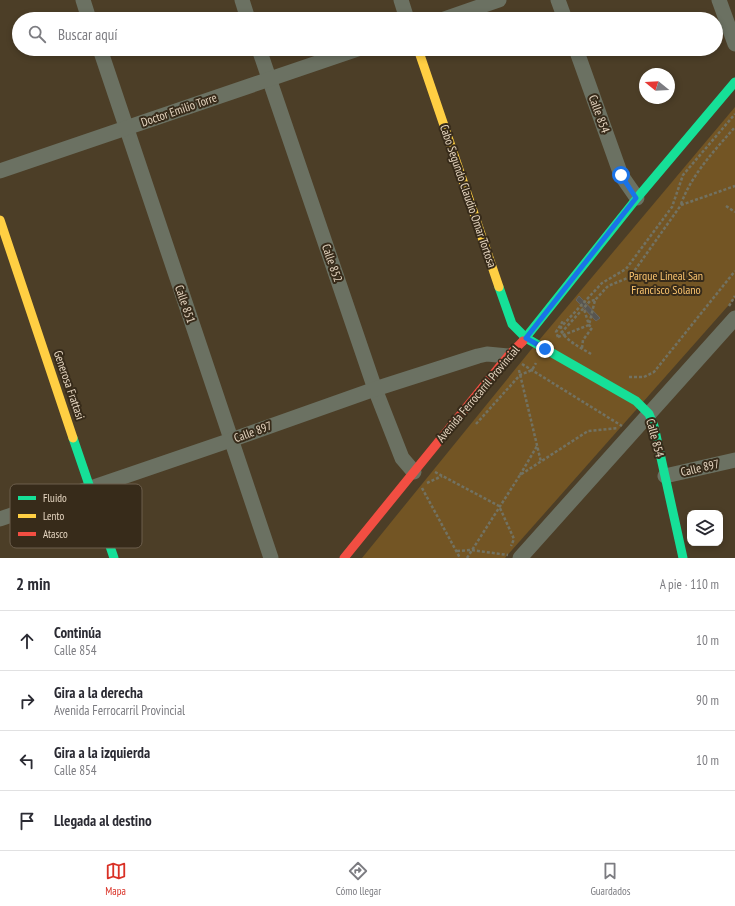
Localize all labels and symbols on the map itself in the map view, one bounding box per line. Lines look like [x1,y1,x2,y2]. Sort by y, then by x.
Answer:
north arrow [639,68,675,104]
street label: Doctor Emilio Torre [139,90,219,130]
street label: Calle 854 [586,93,613,135]
street label: Cabo Segundo Claudio Omar Tortosa [437,122,500,270]
route start [612,166,630,184]
street label: Calle 852 [319,242,346,284]
park label: Parque Lineal San Francisco Solano [629,268,703,297]
street label: Calle 851 [172,283,199,325]
route end [536,340,554,358]
street label: Avenida Ferrocarril Provincial [433,342,522,445]
street label: Generosa Frattasi [51,348,88,421]
street label: Calle 854 [643,417,668,459]
street label: Calle 897 [232,418,274,445]
street label: Calle 897 [679,456,721,479]
legend [10,484,142,548]
text: Fluido [43,491,67,505]
text: Lento [43,509,64,523]
text: Atasco [43,527,68,541]

